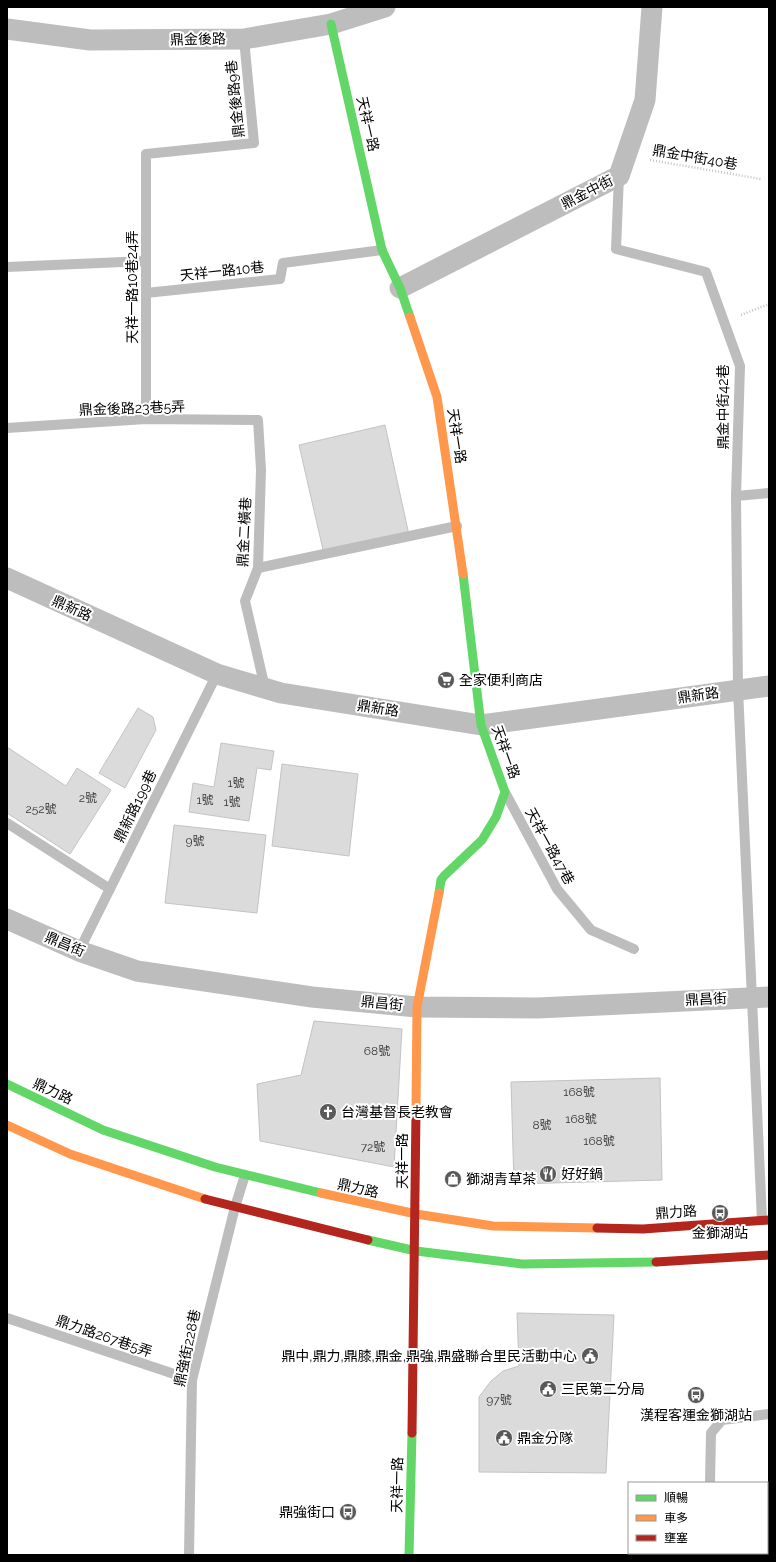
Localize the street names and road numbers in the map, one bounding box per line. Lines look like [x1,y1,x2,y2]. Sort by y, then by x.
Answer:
street label: 鼎金後路 [170,31,226,47]
street label: 鼎金後路9巷 [223,59,247,139]
street label: 天祥一路 [354,95,382,153]
street label: 鼎金中街40巷 [651,142,739,172]
street label: 鼎金中街 [558,172,616,212]
street label: 天祥一路10巷24弄 [124,230,140,344]
street label: 天祥一路10巷 [179,259,265,283]
street label: 鼎金中街42巷 [715,365,731,449]
street label: 鼎金後路23巷5弄 [79,398,185,418]
street label: 天祥一路 [445,407,469,465]
street label: 鼎金二橫巷 [234,497,254,567]
street label: 鼎新路 [50,592,94,624]
street label: 鼎新路 [676,684,720,706]
street label: 鼎新路 [356,697,400,719]
street label: 天祥一路 [489,723,523,781]
street label: 鼎新路199巷 [111,767,159,845]
street label: 天祥一路47巷 [522,805,578,887]
street label: 鼎昌街 [43,928,87,960]
street label: 鼎昌街 [685,990,727,1008]
street label: 鼎昌街 [360,993,404,1013]
street label: 鼎力路 [31,1075,75,1107]
street label: 天祥一路 [394,1133,410,1189]
street label: 鼎力路 [336,1175,380,1201]
street label: 鼎力路 [654,1203,698,1221]
street label: 鼎強街228巷 [171,1308,203,1388]
street label: 鼎力路267巷5弄 [54,1312,154,1360]
street label: 天祥一路 [389,1457,405,1513]

